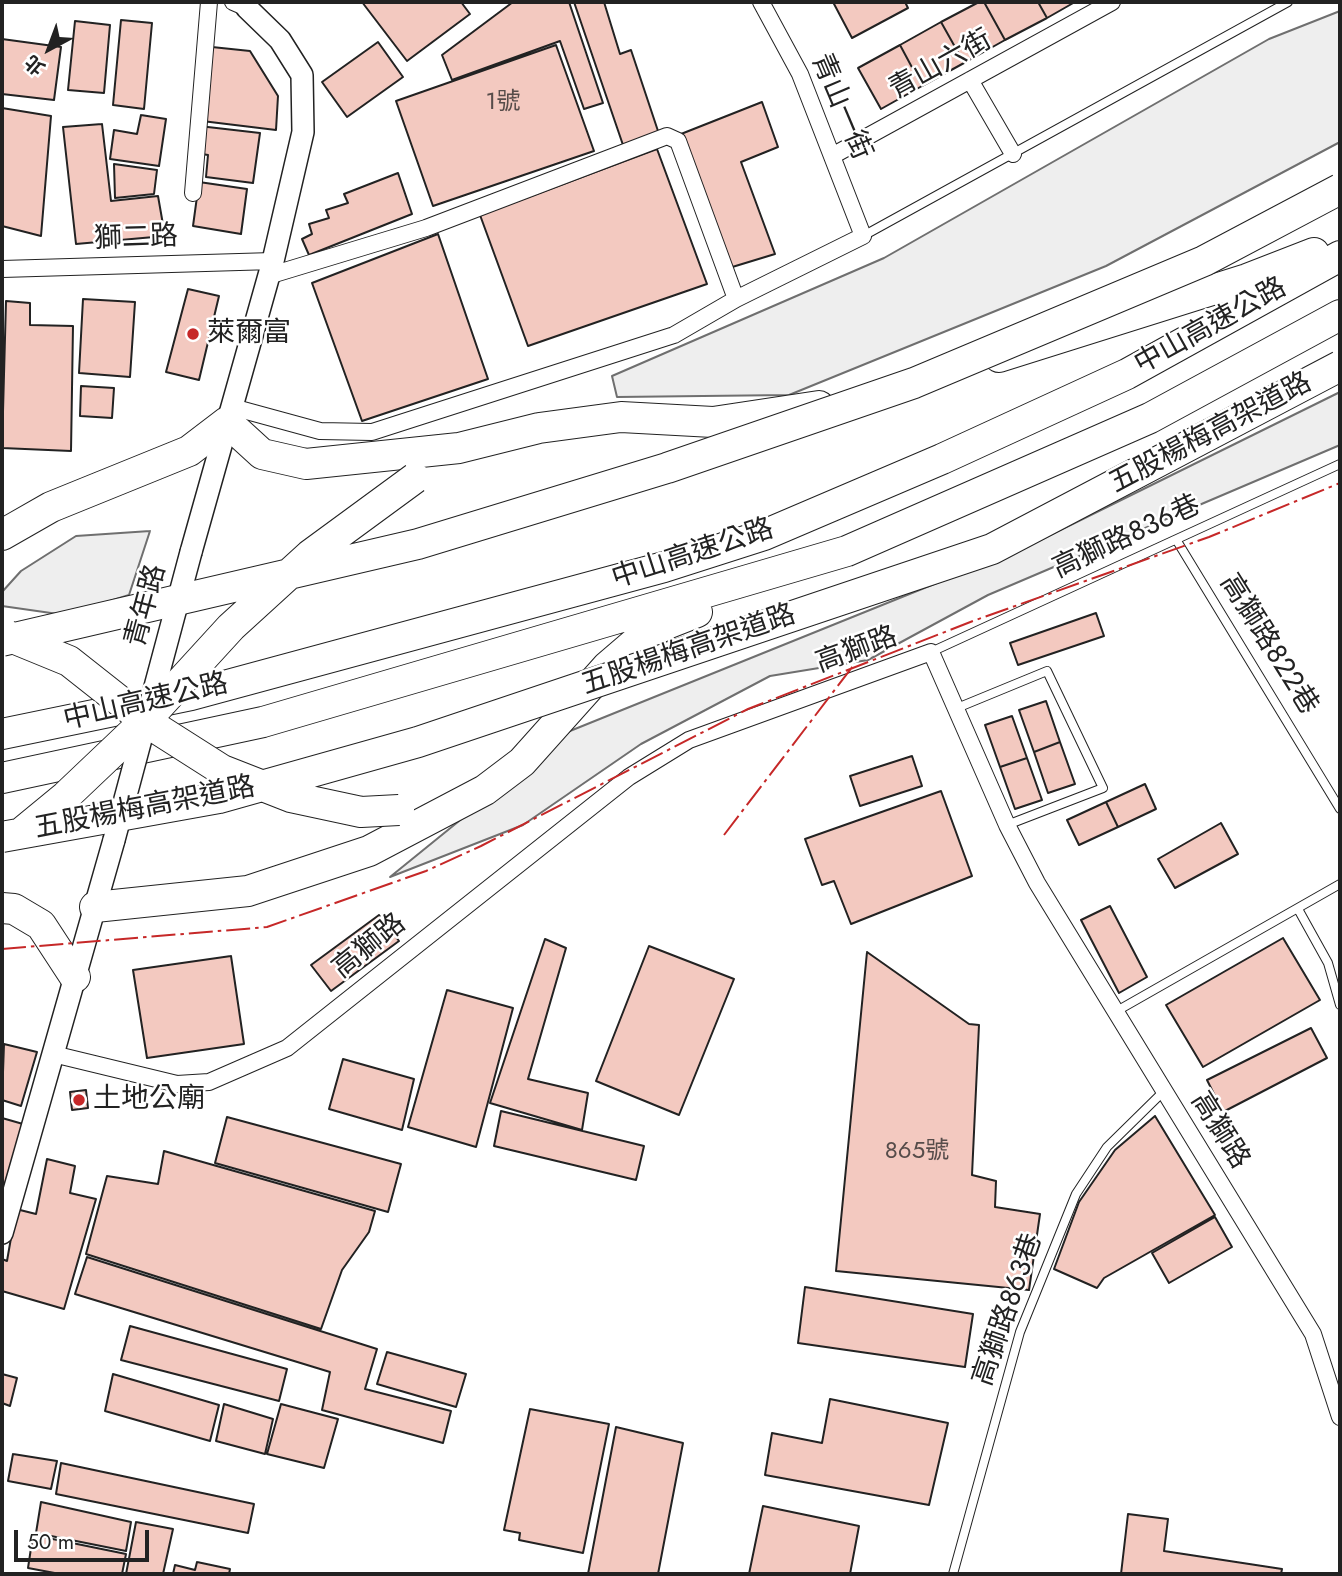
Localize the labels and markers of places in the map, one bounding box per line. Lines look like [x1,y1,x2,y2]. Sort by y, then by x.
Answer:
place label: 萊爾富 [207,317,291,351]
marker: 萊爾富 [185,326,201,342]
place label: 土地公廟 [93,1083,205,1117]
marker: 土地公廟 [71,1092,87,1108]

